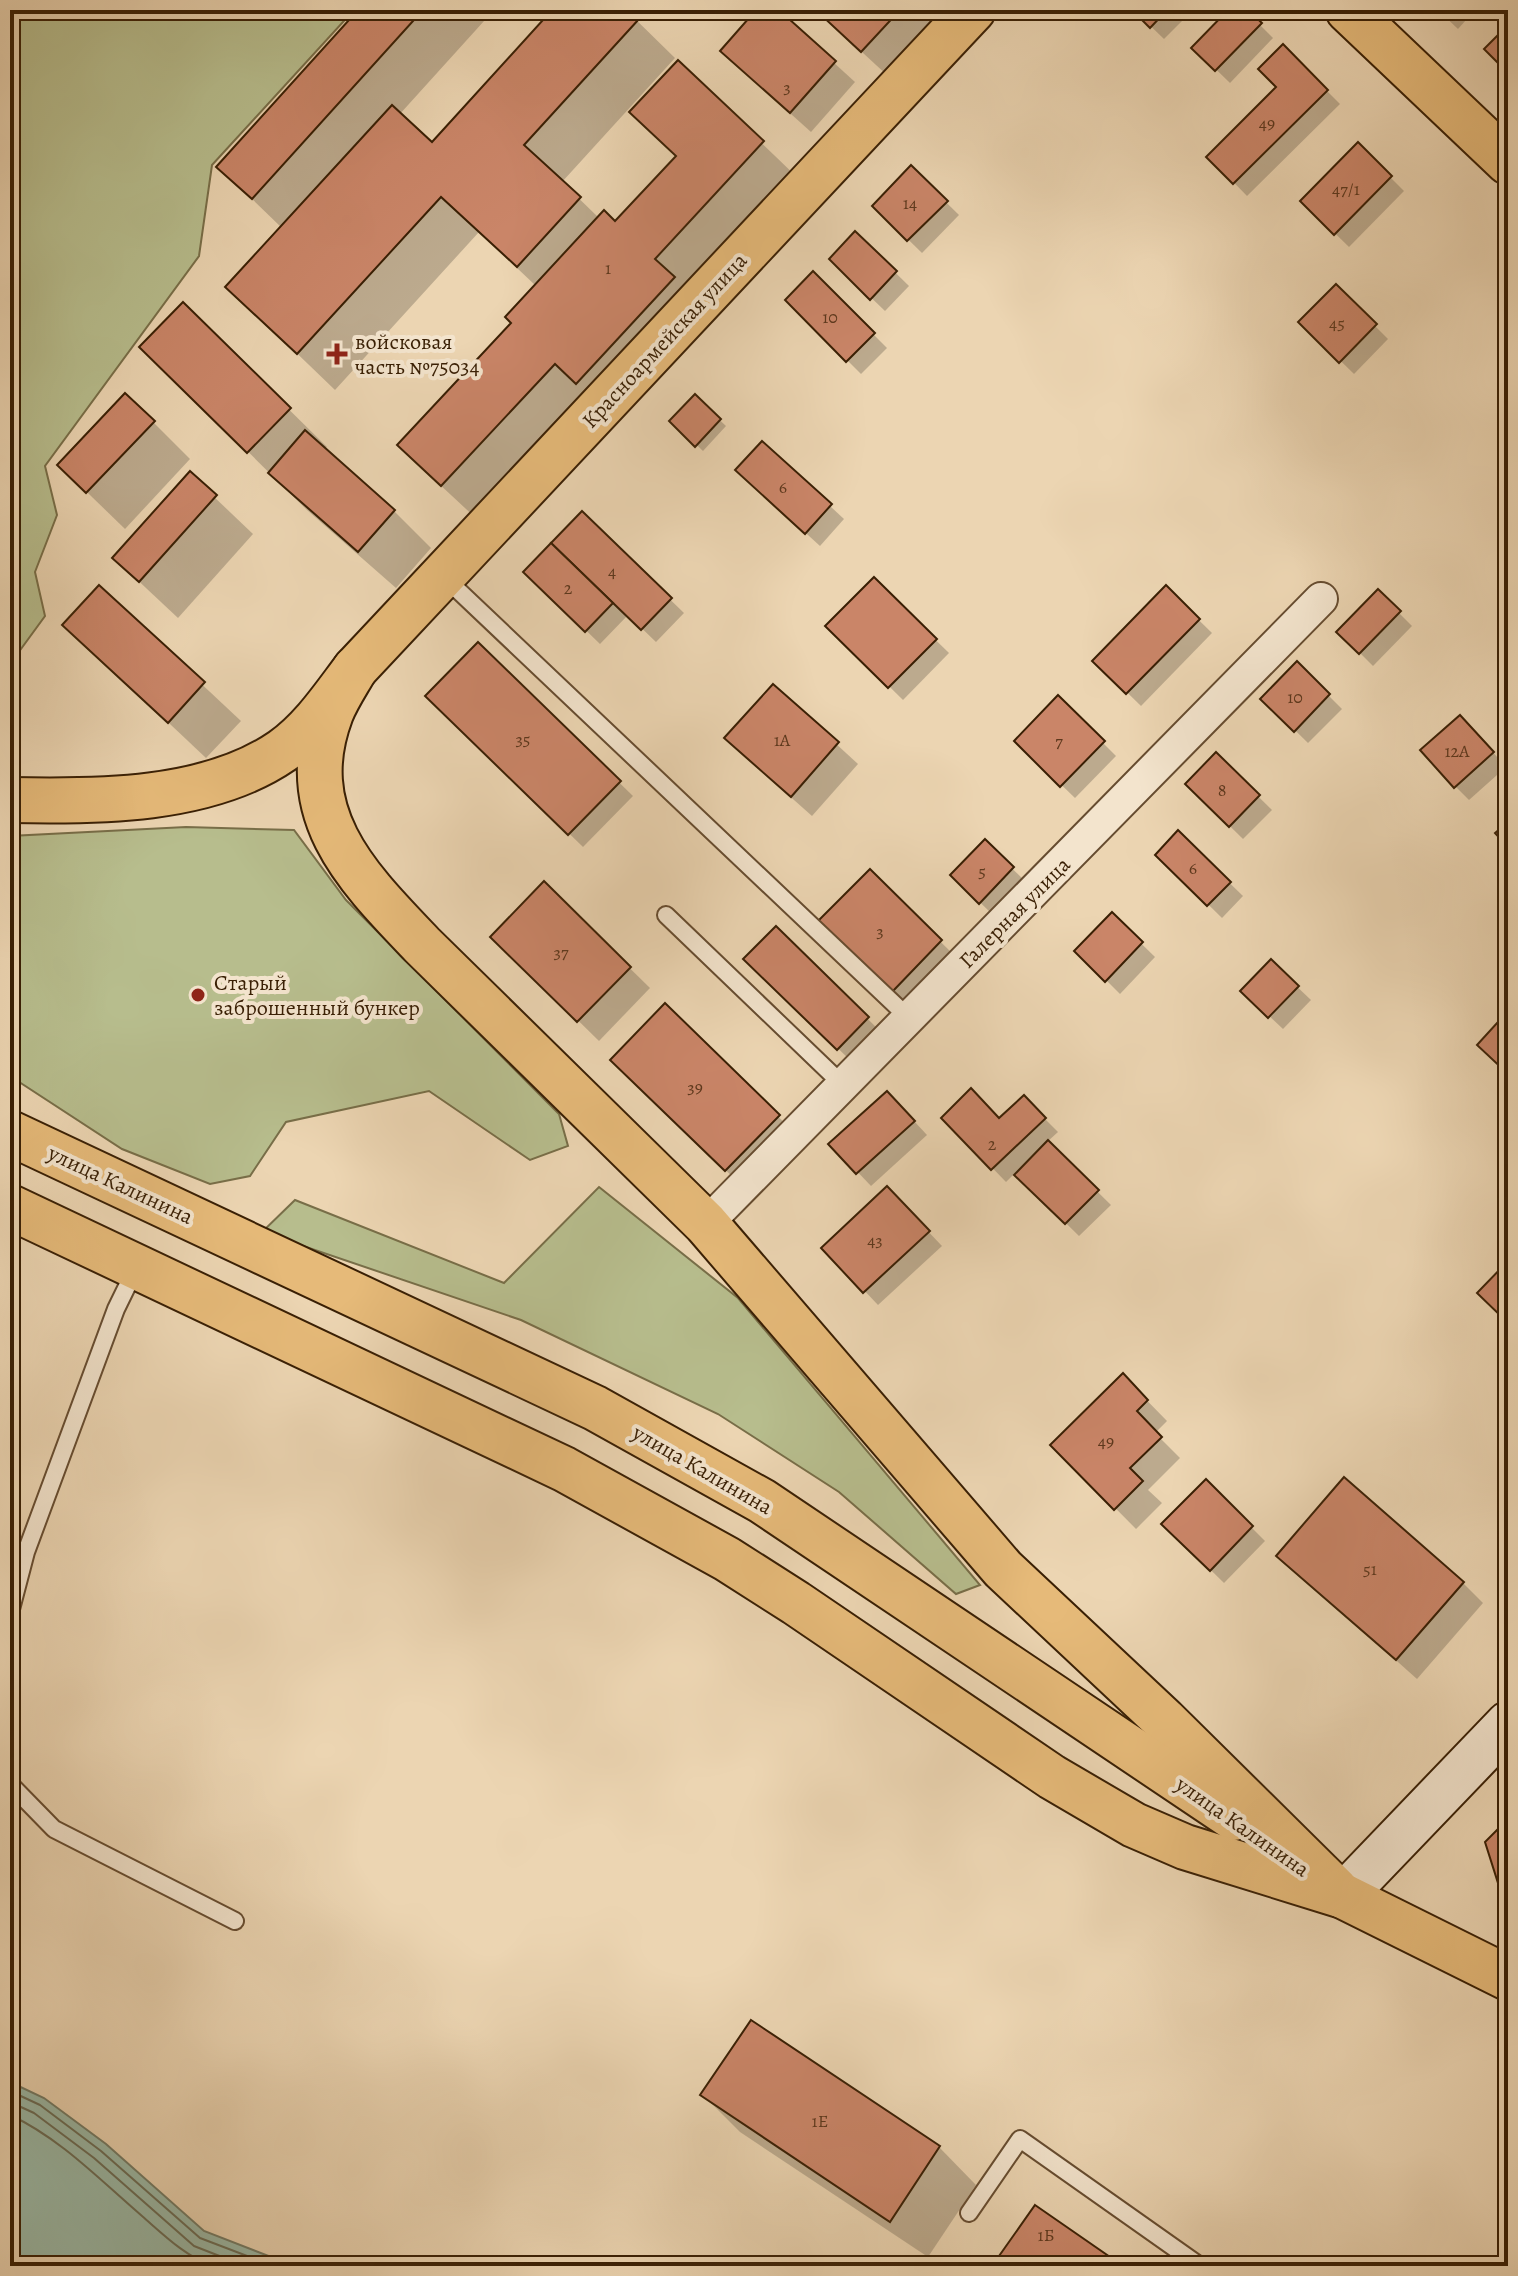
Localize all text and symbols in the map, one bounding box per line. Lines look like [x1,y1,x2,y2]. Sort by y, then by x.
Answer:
house number: 3 [783,75,791,99]
house number: 49 [1259,111,1275,135]
house number: 47/1 [1332,177,1360,201]
house number: 14 [903,191,917,215]
street label: Красноармейская улица [575,246,755,435]
house number: 1 [605,256,611,280]
house number: 10 [822,305,838,329]
house number: 45 [1329,311,1345,335]
place label: войсковая часть №75034 [355,327,479,382]
marker: войсковая часть №75034 [326,343,348,365]
house number: 6 [779,475,787,499]
house number: 4 [608,559,616,583]
house number: 2 [564,576,573,600]
house number: 10 [1287,685,1303,709]
house number: 35 [515,727,531,751]
house number: 1А [774,728,791,752]
house number: 7 [1055,729,1063,753]
house number: 12А [1444,739,1470,763]
house number: 8 [1218,778,1226,802]
street label: Галерная улица [952,850,1078,975]
house number: 6 [1189,856,1197,880]
house number: 5 [978,859,986,883]
house number: 3 [876,919,884,943]
house number: 37 [553,940,569,964]
place label: Старый заброшенный бункер [214,968,420,1023]
marker: Старый заброшенный бункер [189,986,207,1004]
house number: 39 [687,1075,703,1099]
house number: 2 [988,1132,997,1156]
street label: улица Калинина [42,1138,199,1232]
house number: 43 [867,1228,883,1252]
street label: улица Калинина [626,1417,779,1523]
house number: 49 [1098,1429,1114,1453]
house number: 51 [1363,1557,1377,1581]
street label: улица Калинина [1169,1769,1316,1885]
house number: 1Е [812,2109,828,2133]
house number: 1Б [1038,2223,1054,2247]

